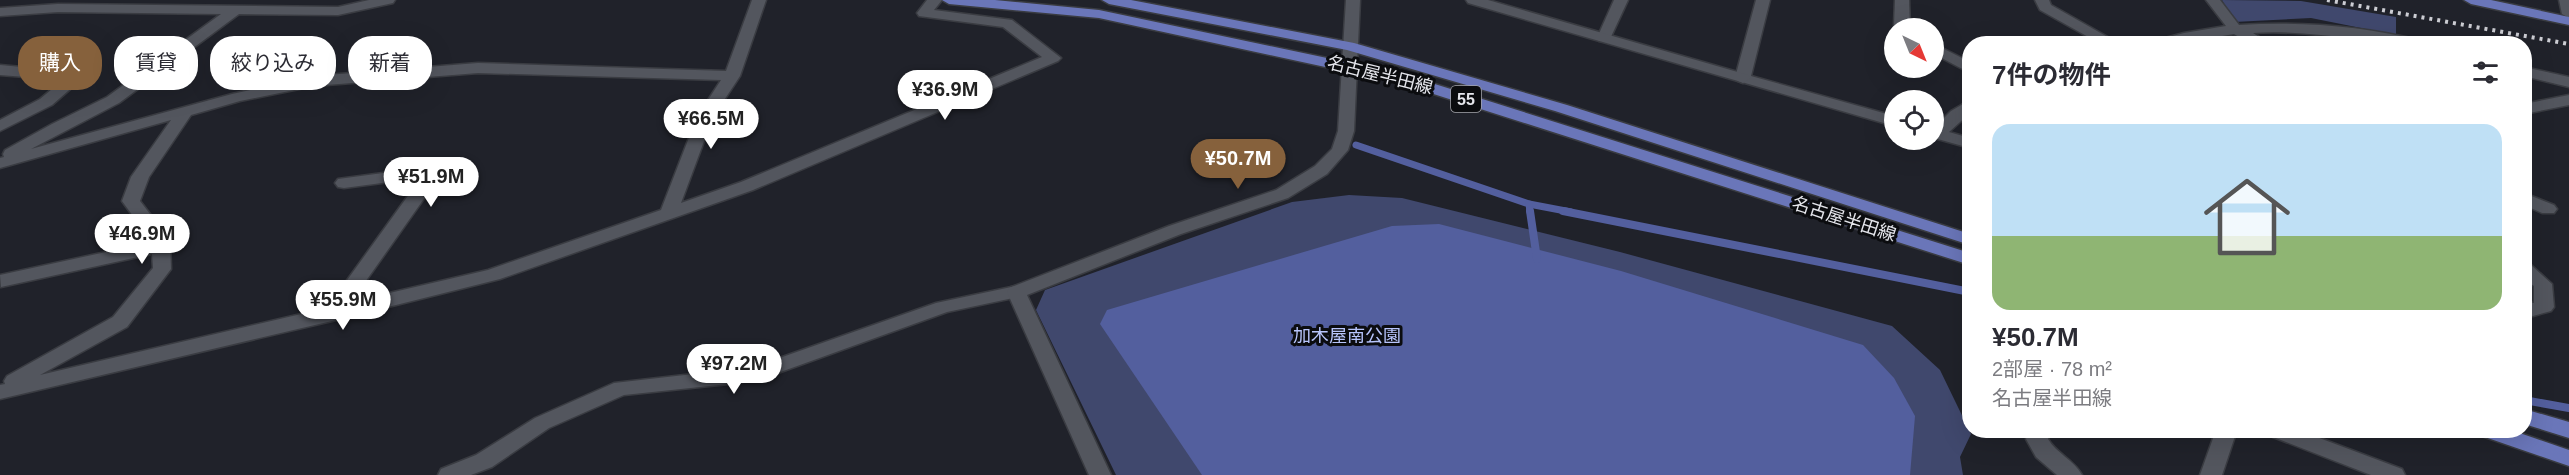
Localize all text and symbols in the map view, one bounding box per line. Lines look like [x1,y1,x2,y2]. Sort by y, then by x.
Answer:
north arrow [1884,18,1944,78]
map controls [1884,18,1944,150]
chip: 購入 [18,36,102,90]
chip: 賃貸 [114,36,198,90]
chip: 絞り込み [210,36,336,90]
chip: 新着 [348,36,432,90]
street label: 名古屋半田線 [1325,52,1435,98]
icon: filters [2469,56,2502,89]
text: 7件の物件 [1992,60,2110,90]
pin: ¥36.9M [896,70,994,121]
text: ¥36.9M [912,78,978,100]
road number: 55 [1451,86,1481,112]
button: locate [1884,90,1944,150]
pin: ¥66.5M [662,99,760,150]
text: ¥66.5M [678,107,744,129]
pin: ¥50.7M [1189,139,1287,190]
text: ¥50.7M [1205,147,1271,169]
pin: ¥51.9M [382,157,480,208]
icon: home [2193,163,2301,271]
text: ¥51.9M [398,165,464,187]
street label: 名古屋半田線 [1790,193,1898,245]
pin: ¥46.9M [93,214,191,265]
text: ¥46.9M [109,222,175,244]
pin: ¥55.9M [294,280,392,331]
text: ¥55.9M [310,288,376,310]
text: ¥50.7M [1992,322,2079,352]
park label: 加木屋南公園 [1293,326,1401,346]
pin: ¥97.2M [685,344,783,395]
text: ¥97.2M [701,352,767,374]
text: 2部屋 · 78 m² [1992,358,2112,380]
text: 名古屋半田線 [1992,387,2112,409]

